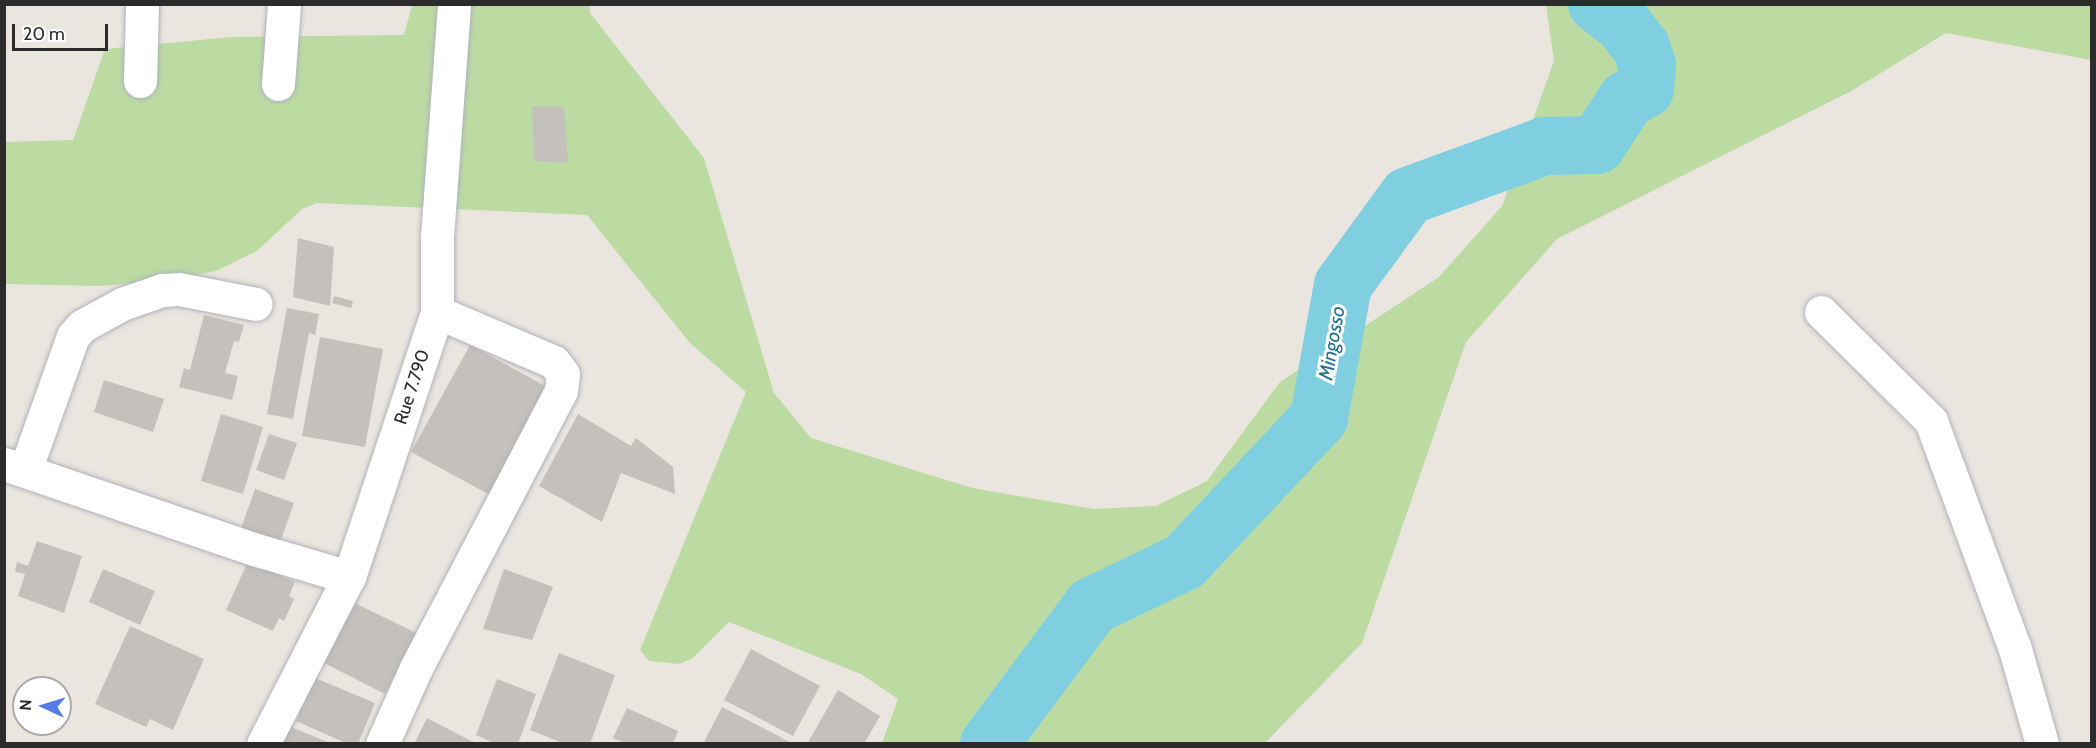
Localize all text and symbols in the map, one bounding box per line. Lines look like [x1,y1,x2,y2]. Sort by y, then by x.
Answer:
scale bar [15,12,111,50]
text: 20 m [23,23,65,45]
water label: Mingosso [1314,304,1350,382]
street label: Rue 7.790 [390,347,434,427]
north arrow [12,676,72,736]
text: N [16,699,35,711]

